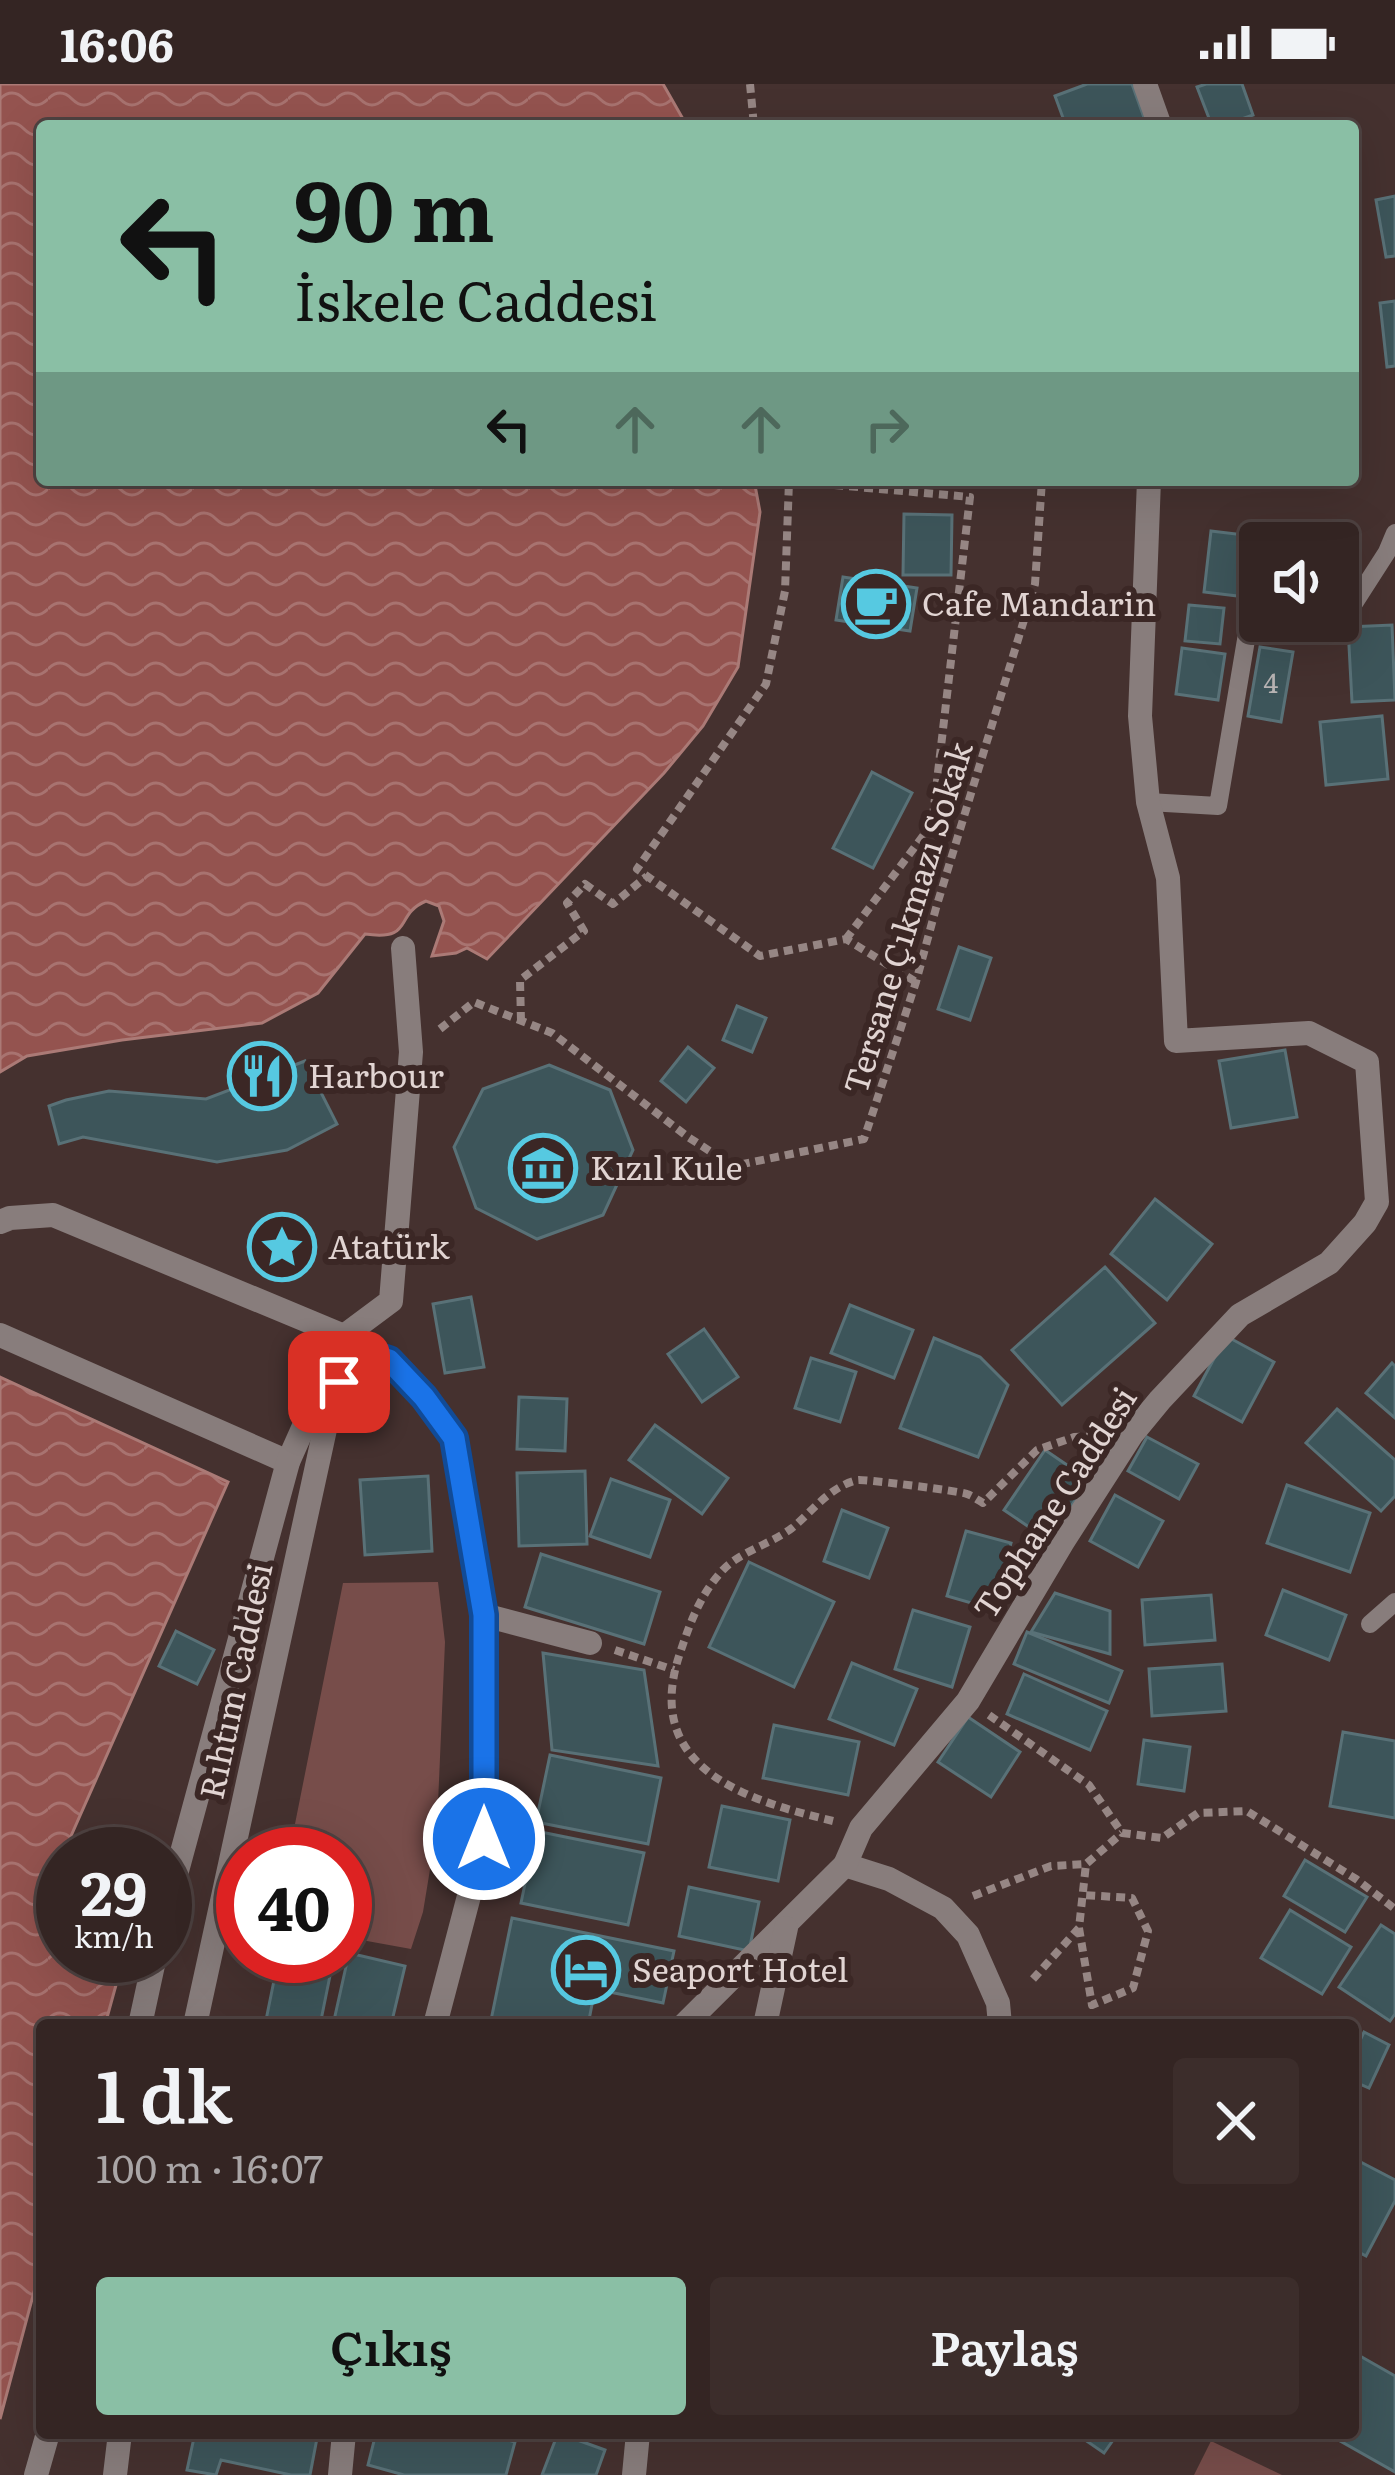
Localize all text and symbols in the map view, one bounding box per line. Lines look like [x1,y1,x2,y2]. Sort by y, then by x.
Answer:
text: 16:06 [60,9,174,76]
text: 90 m [294,143,495,268]
icon: left [96,168,252,324]
text: İskele Caddesi [294,257,657,338]
icon: left [476,396,542,462]
icon: ahead [602,396,668,462]
icon: ahead [728,396,794,462]
icon: right [854,396,920,462]
map controls [1239,522,1359,642]
button: sound [1239,522,1359,642]
cafe icon: Cafe Mandarin [841,569,911,639]
place label: Cafe Mandarin [922,577,1156,626]
house number: 4 [1264,661,1279,701]
street label: Tersane Çıkmazı Sokak [829,734,983,1100]
restaurant icon: Harbour [227,1041,297,1111]
place label: Harbour [308,1049,444,1098]
museum icon: Kızıl Kule [508,1133,578,1203]
place label: Kızıl Kule [590,1141,743,1190]
place icon: Atatürk [247,1212,317,1282]
place label: Atatürk [328,1220,450,1269]
pin [288,1331,390,1433]
icon: arrive [306,1349,372,1415]
street label: Tophane Caddesi [959,1376,1146,1627]
street label: Rıhtım Caddesi [185,1558,282,1803]
position arrow [421,1776,547,1902]
speed limit sign: 40 [216,1827,372,1983]
text: 29 [81,1845,147,1934]
text: km/h [74,1913,154,1957]
hotel icon: Seaport Hotel [551,1935,621,2005]
place label: Seaport Hotel [632,1943,848,1992]
text: 1 dk [96,2038,233,2145]
button: close [1173,2058,1299,2184]
text: 100 m · 16:07 [96,2137,323,2195]
button: Çıkış [96,2277,686,2415]
button: Paylaş [710,2277,1299,2415]

